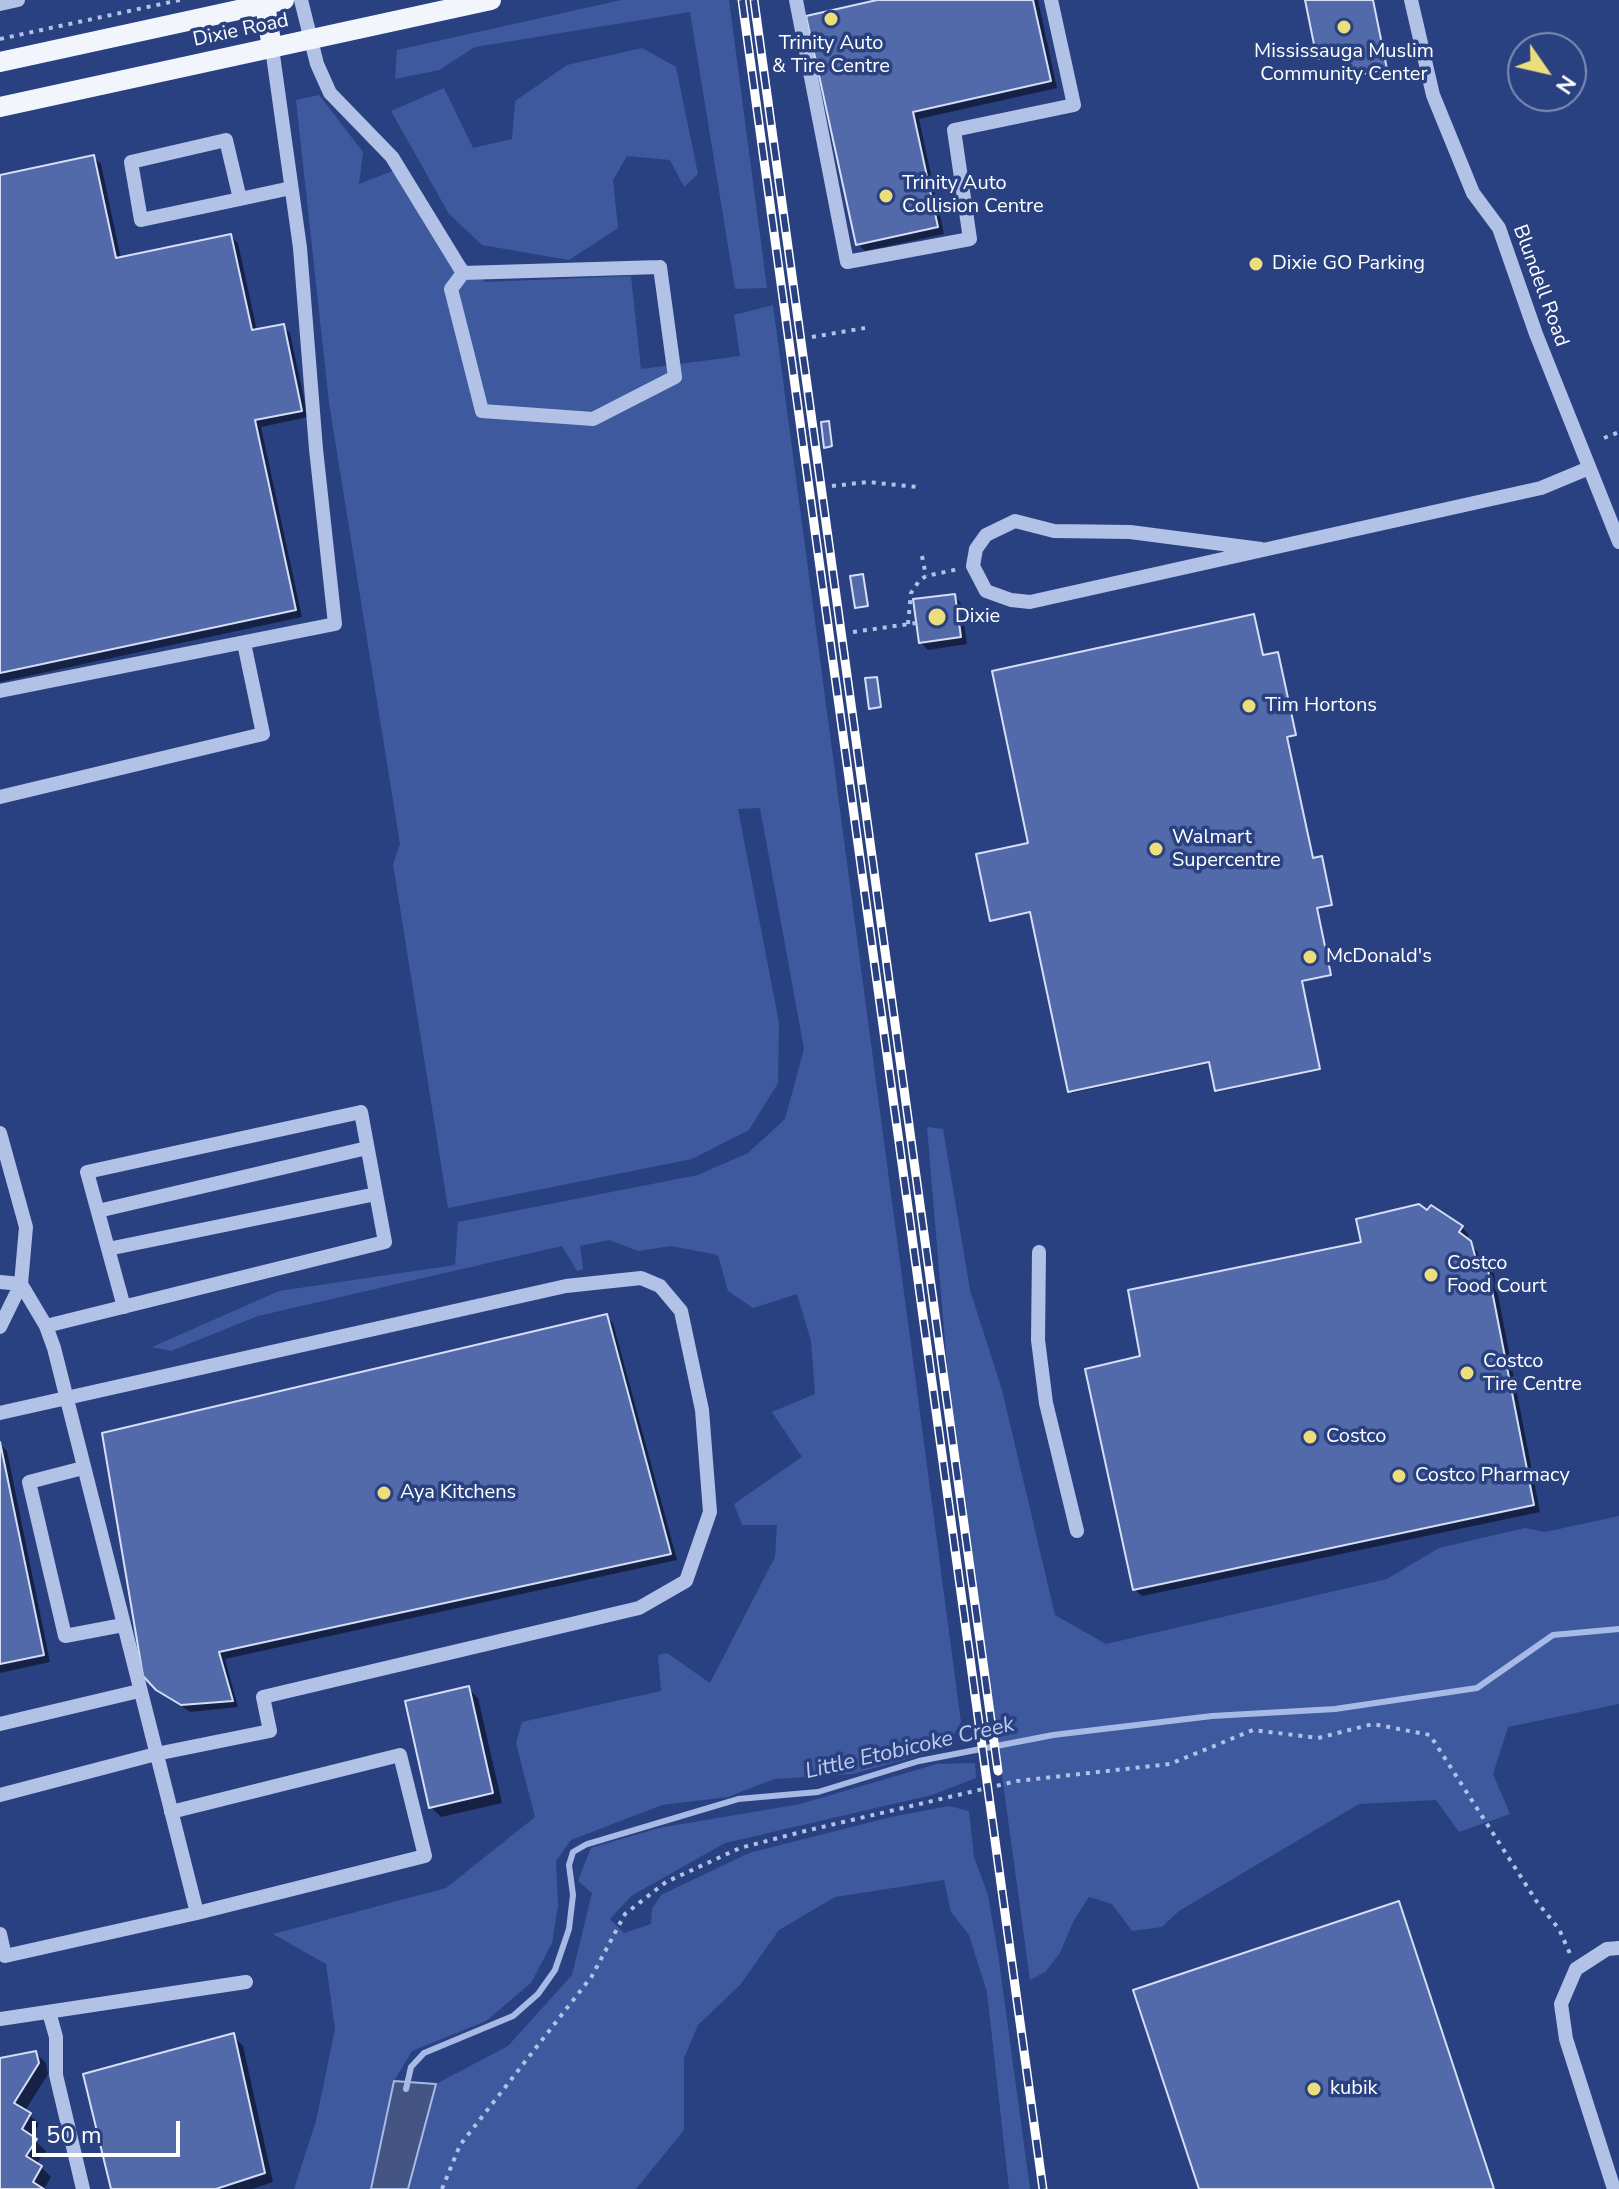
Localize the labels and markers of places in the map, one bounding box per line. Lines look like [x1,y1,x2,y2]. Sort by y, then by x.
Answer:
marker: Trinity Auto & Tire Centre [822,10,840,28]
marker: Mississauga Muslim Community Center [1335,18,1353,36]
place label: Trinity Auto & Tire Centre [772,32,890,79]
place label: Mississauga Muslim Community Center [1254,40,1434,87]
place label: Trinity Auto Collision Centre [902,172,1044,219]
marker: Trinity Auto Collision Centre [877,187,895,205]
place label: Dixie GO Parking [1272,252,1425,276]
marker: Dixie GO Parking [1247,255,1265,273]
place label: Dixie [955,605,1000,629]
marker: Dixie [926,606,948,628]
place label: Tim Hortons [1265,694,1377,718]
marker: Tim Hortons [1240,697,1258,715]
place label: Walmart Supercentre [1172,826,1281,873]
marker: Walmart Supercentre [1147,840,1165,858]
place label: McDonald's [1326,945,1432,969]
marker: McDonald's [1301,948,1319,966]
place label: Costco Food Court [1447,1252,1546,1299]
marker: Costco Food Court [1422,1266,1440,1284]
place label: Costco Tire Centre [1483,1350,1582,1397]
marker: Costco Tire Centre [1458,1364,1476,1382]
place label: Costco [1326,1425,1386,1449]
marker: Costco [1301,1428,1319,1446]
place label: Costco Pharmacy [1415,1464,1570,1488]
marker: Costco Pharmacy [1390,1467,1408,1485]
place label: Aya Kitchens [400,1481,516,1505]
marker: Aya Kitchens [375,1484,393,1502]
place label: kubik [1330,2077,1378,2101]
marker: kubik [1305,2080,1323,2098]

